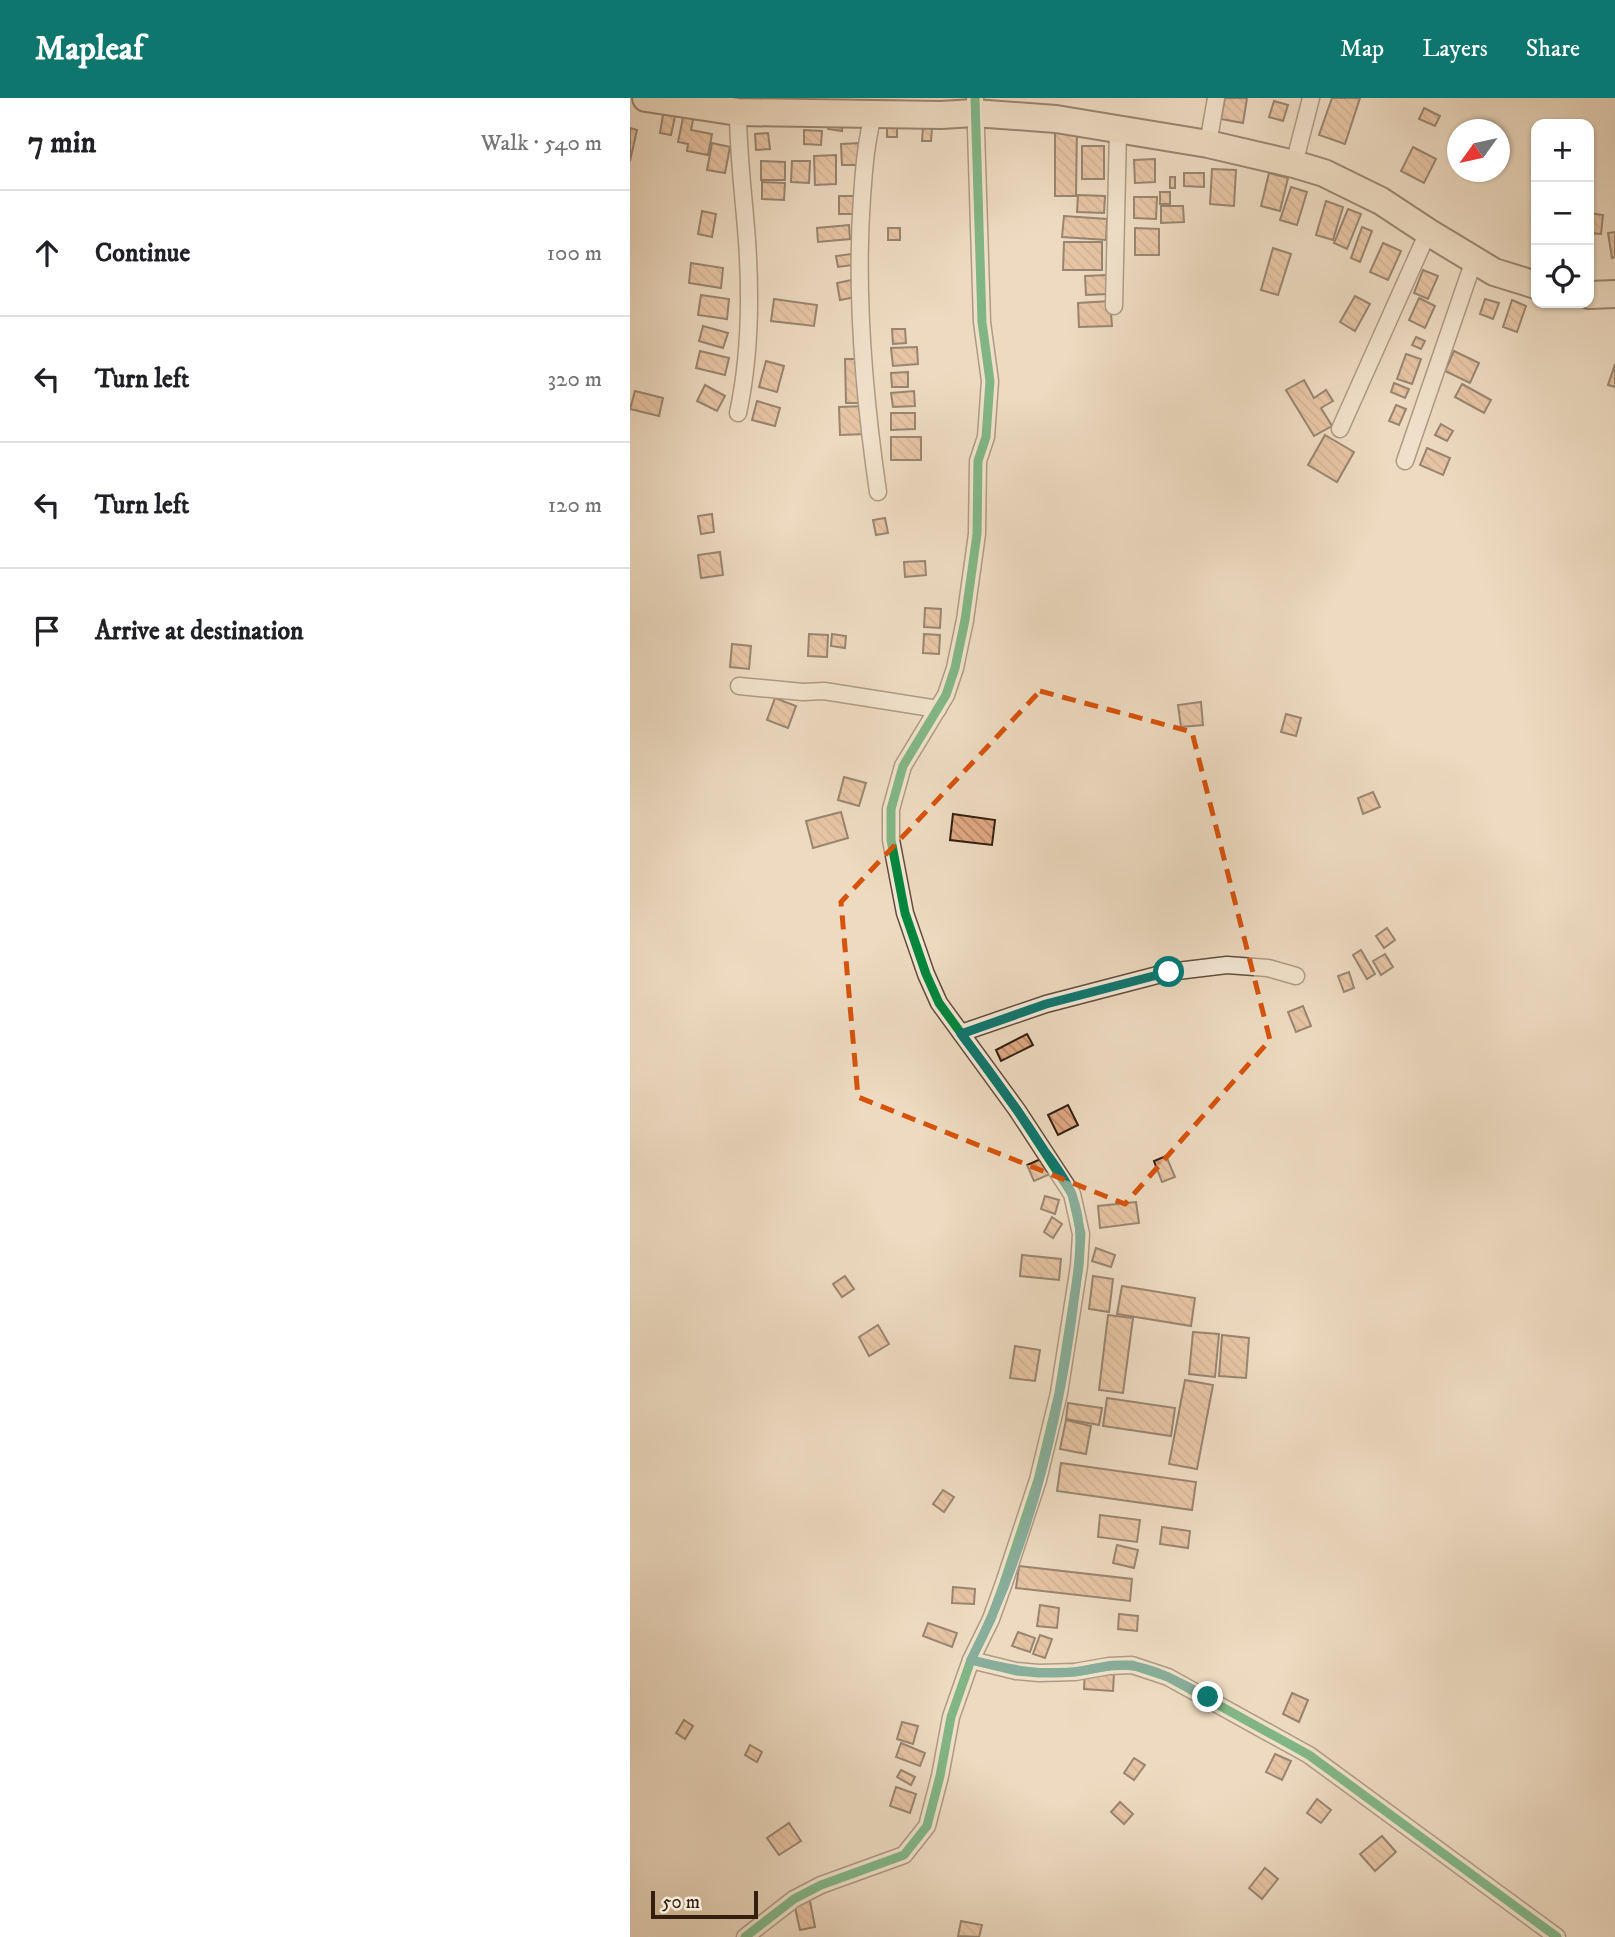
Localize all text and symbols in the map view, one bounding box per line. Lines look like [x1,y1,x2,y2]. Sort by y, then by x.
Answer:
text: Mapleaf [35,29,144,70]
text: Map [1340,34,1384,64]
text: Layers [1422,34,1488,64]
text: Share [1526,34,1580,64]
north arrow [1447,119,1510,182]
map controls [1531,119,1594,308]
button: + [1531,119,1594,182]
text: 7 min [28,125,96,162]
text: Walk · 540 m [481,129,602,158]
button: − [1531,182,1594,245]
icon: ahead [28,234,66,272]
text: Continue [95,237,190,270]
text: 100 m [547,239,602,268]
button: locate [1531,245,1594,308]
icon: left [28,360,66,398]
text: Turn left [95,363,189,396]
text: 320 m [548,365,602,394]
icon: left [28,486,66,524]
text: Turn left [95,489,189,522]
text: 120 m [548,491,602,520]
icon: arrive [28,612,66,650]
text: Arrive at destination [95,615,304,648]
route start [1153,956,1184,987]
route end [1192,1681,1223,1712]
scale bar [651,1888,758,1920]
text: 50 m [662,1891,700,1914]

